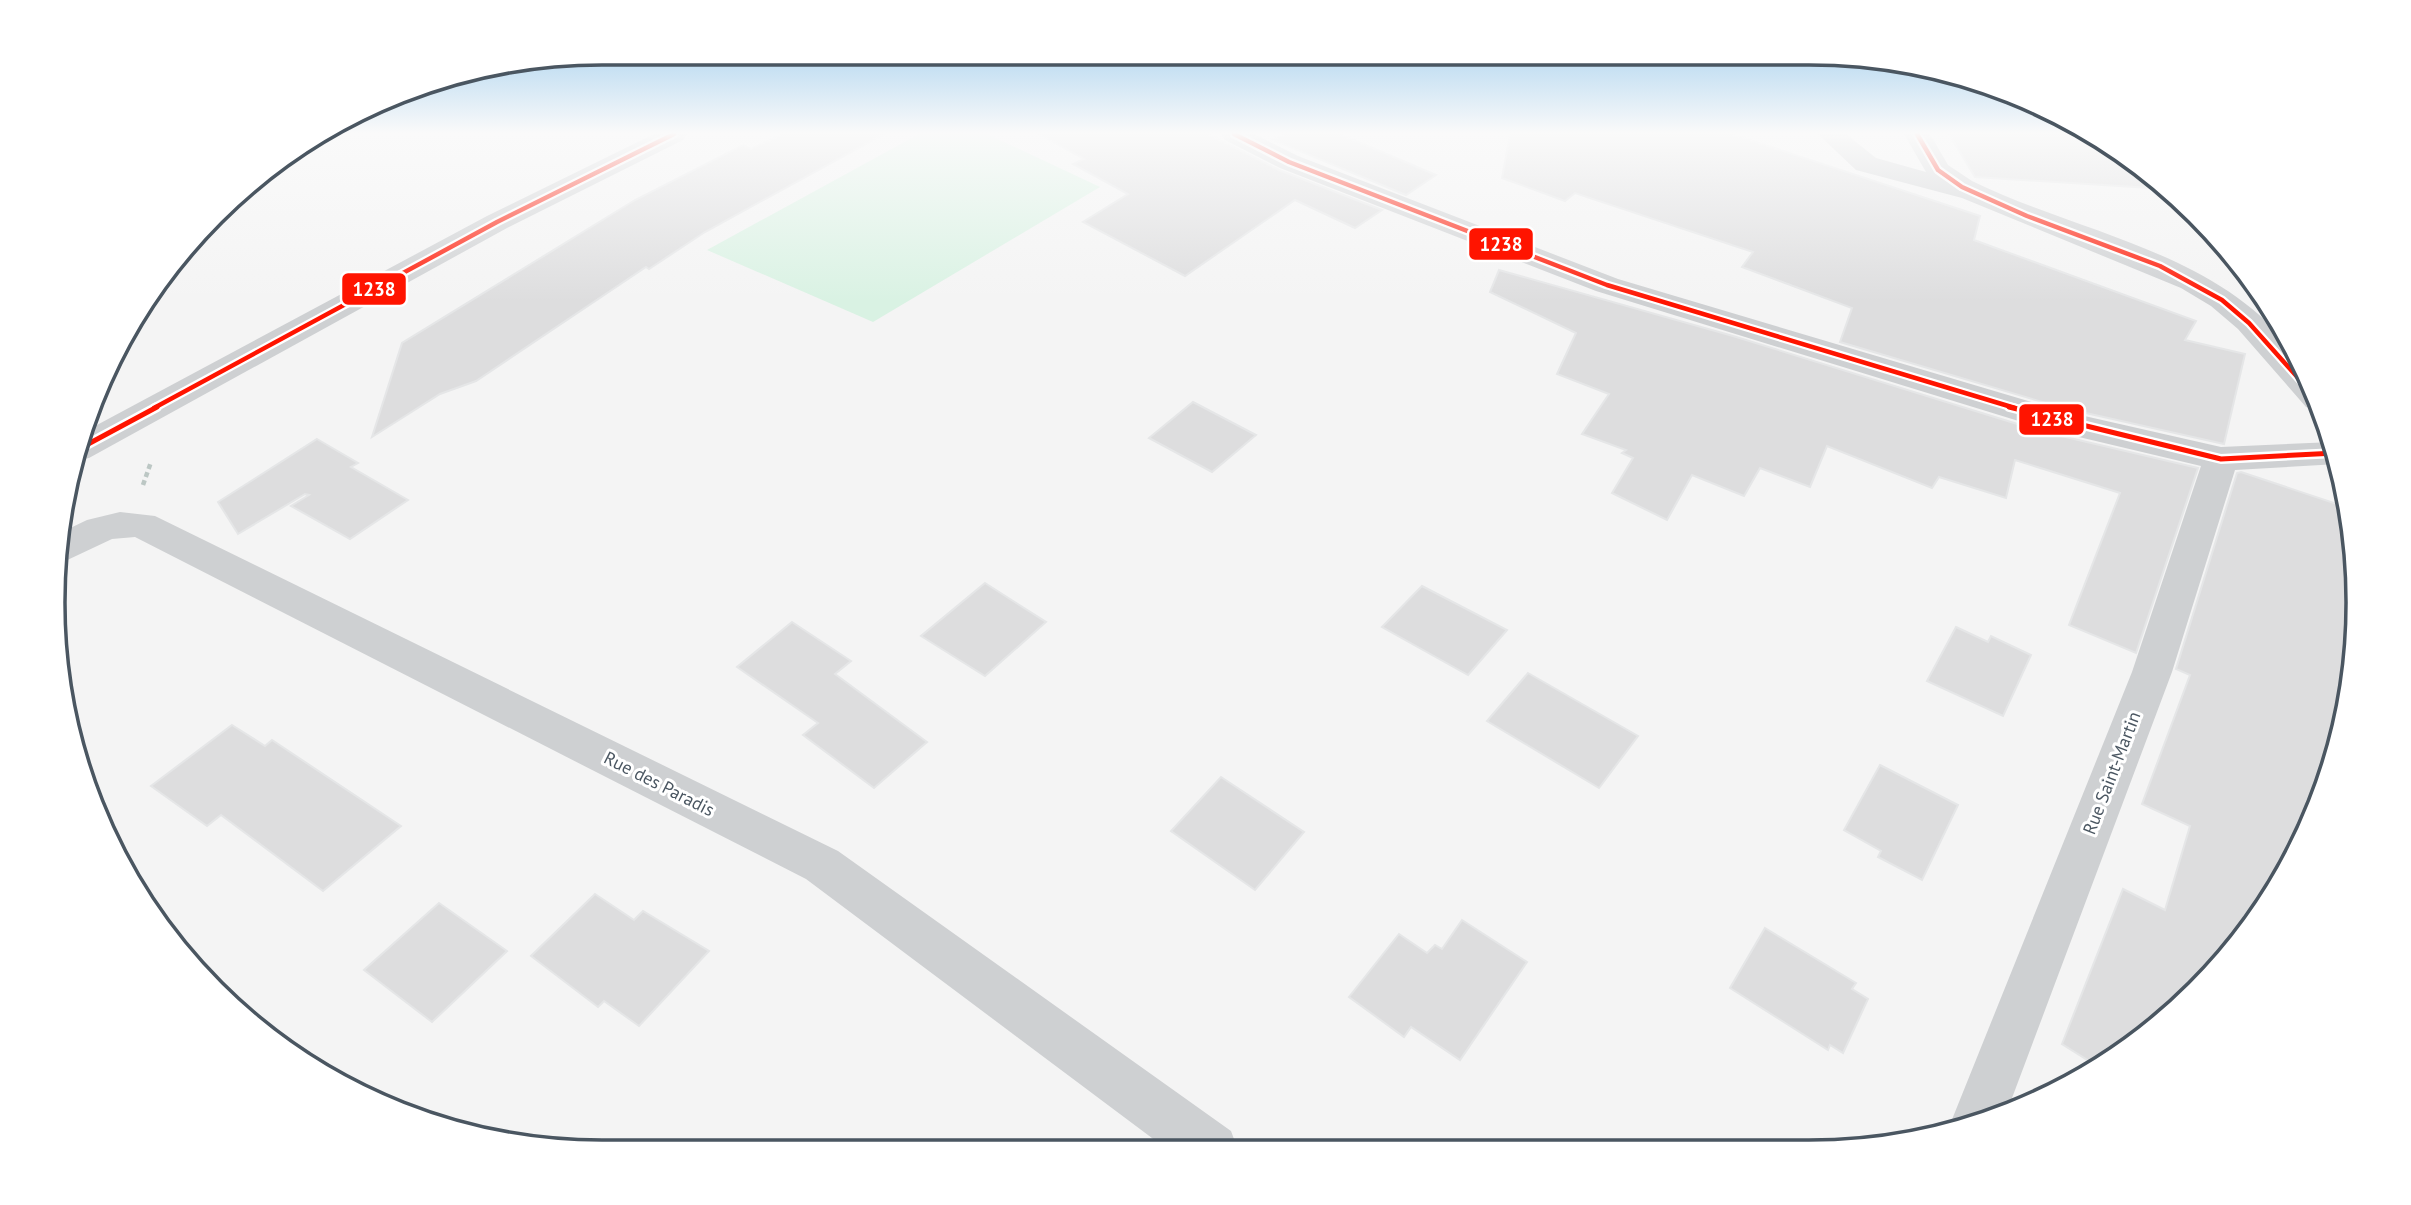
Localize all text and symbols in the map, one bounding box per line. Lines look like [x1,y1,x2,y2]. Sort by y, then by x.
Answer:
line badge: 1238 [1468,227,1534,261]
text: 1238 [1479,232,1523,256]
line badge: 1238 [341,272,407,306]
text: 1238 [352,277,396,301]
line badge: 1238 [2018,403,2085,436]
text: 1238 [2030,407,2074,431]
street label: Rue Saint-Martin [2078,708,2146,838]
street label: Rue des Paradis [600,746,718,821]

